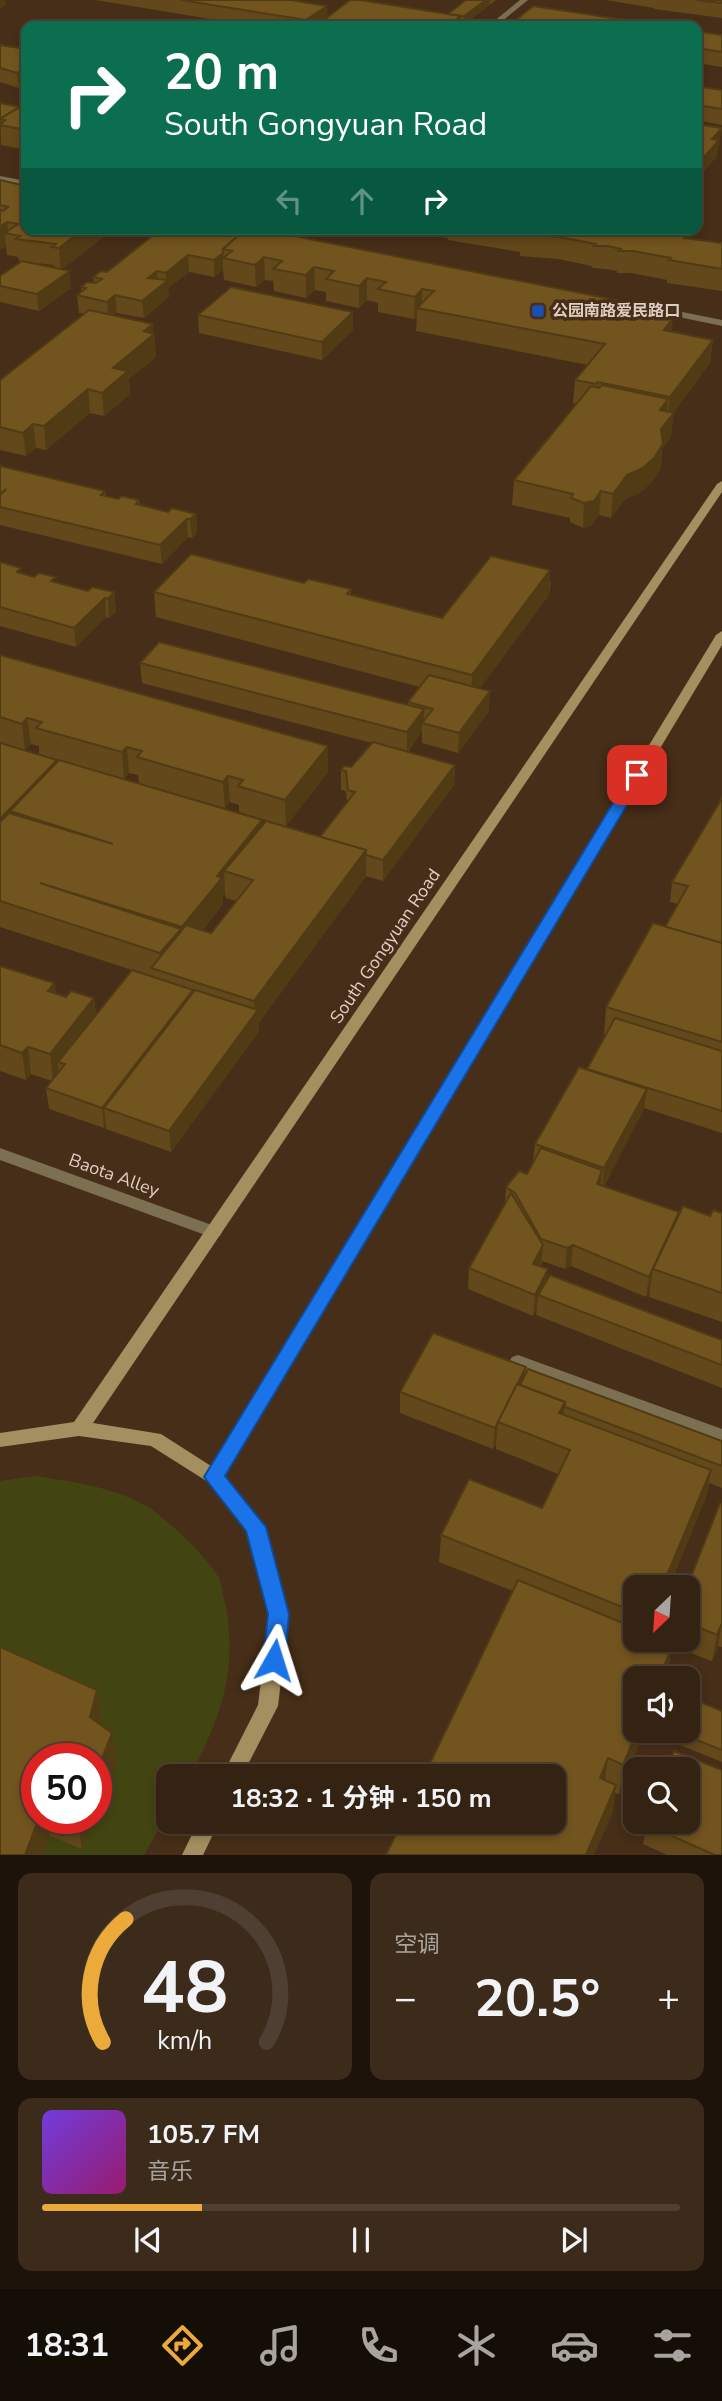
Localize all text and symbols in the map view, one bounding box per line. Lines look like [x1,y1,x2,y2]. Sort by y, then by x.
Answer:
text: 20 m [164,39,279,106]
icon: right [49,49,140,140]
text: South Gongyuan Road [164,103,487,146]
icon: left [270,182,308,220]
icon: ahead [343,182,381,220]
icon: right [416,182,454,220]
place label: 公园南路爱民路口 [552,300,680,322]
marker: 公园南路爱民路口 [530,303,546,319]
pin [607,745,667,805]
icon: arrive [618,756,656,794]
street label: South Gongyuan Road [324,864,446,1028]
street label: Baota Alley [65,1148,163,1203]
north arrow [623,1575,700,1652]
map controls [623,1575,700,1834]
position arrow [237,1623,311,1697]
button: sound [623,1666,700,1743]
speed limit sign: 50 [21,1743,112,1834]
button: search [623,1757,700,1834]
text: 18:32 · 1 分钟 · 150 m [230,1781,492,1816]
text: 空调 [394,1929,440,1960]
text: 48 [141,1939,229,2039]
text: 20.5° [474,1963,600,2034]
text: − [394,1973,417,2024]
text: + [657,1973,680,2024]
text: km/h [157,2024,213,2058]
text: 105.7 FM [147,2117,260,2152]
text: 音乐 [147,2156,193,2187]
icon: previous [129,2221,167,2259]
icon: pause [342,2221,380,2259]
icon: next [555,2221,593,2259]
icon: directions [158,2321,207,2370]
icon: music [256,2321,305,2370]
icon: phone [354,2321,403,2370]
icon: climate [452,2321,501,2370]
icon: car [550,2321,599,2370]
icon: filters [648,2321,697,2370]
text: 18:31 [25,2324,109,2367]

